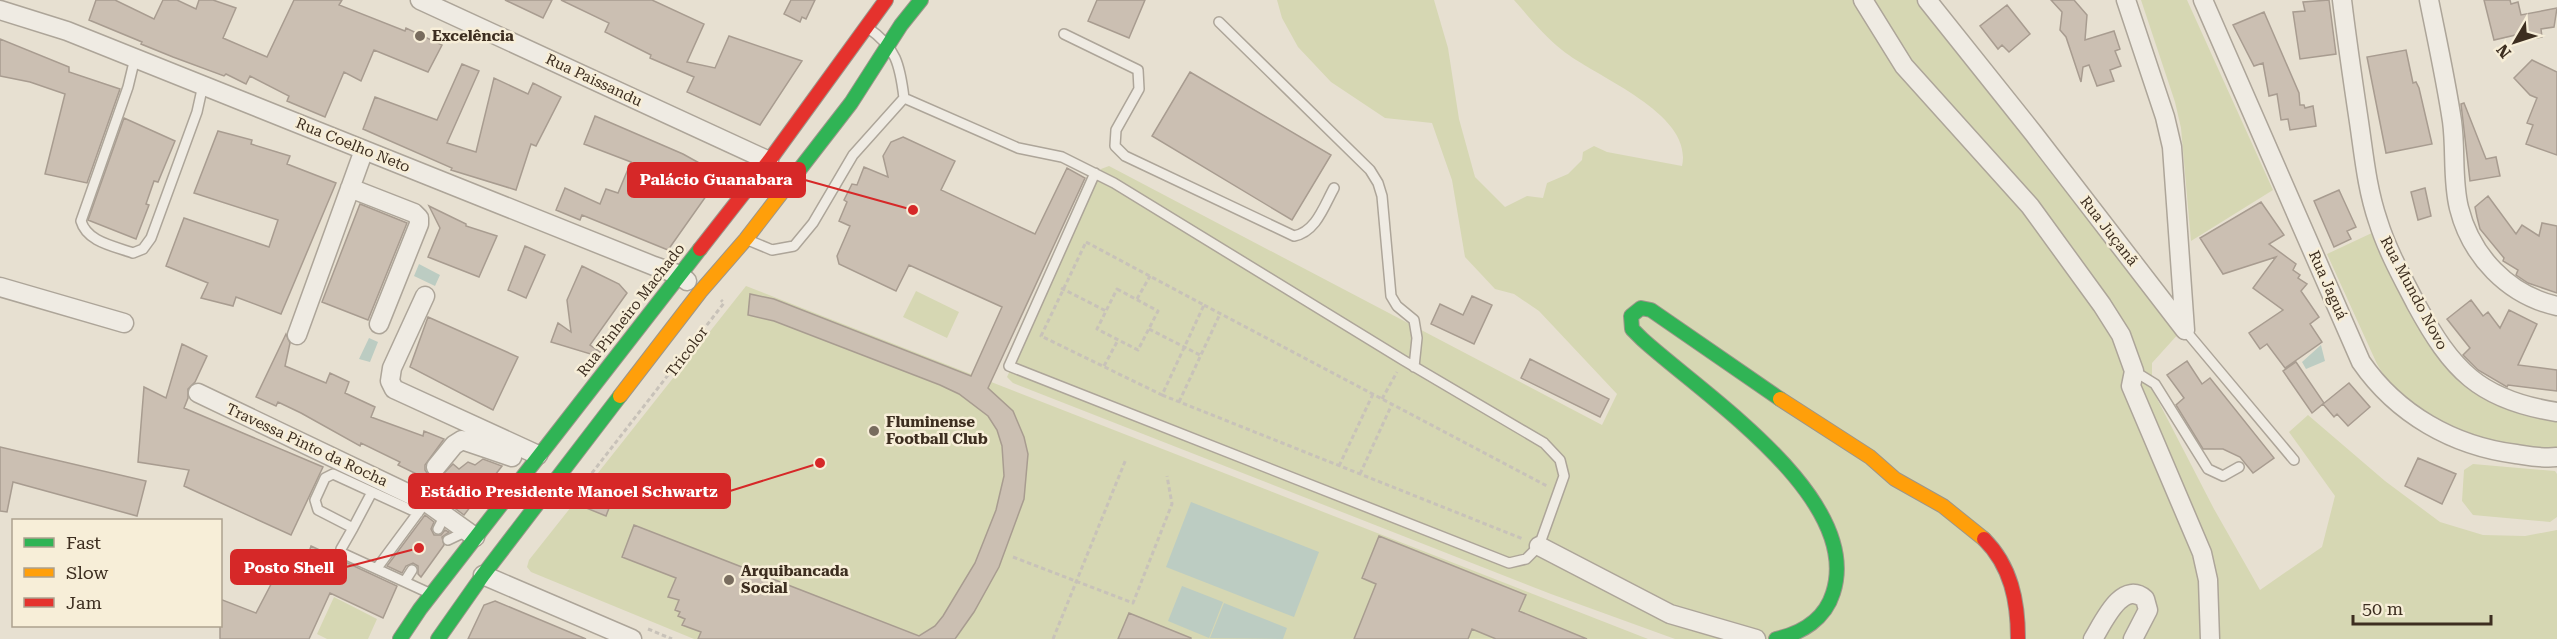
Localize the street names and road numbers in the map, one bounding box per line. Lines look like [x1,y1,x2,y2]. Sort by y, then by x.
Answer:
street label: Rua Paissandu [543,50,646,111]
street label: Rua Coelho Neto [293,114,413,176]
street label: Rua Juçanã [2076,193,2142,269]
street label: Rua Mundo Novo [2377,233,2451,353]
street label: Rua Pinheiro Machado [573,240,689,380]
street label: Rua Jaguá [2305,248,2351,322]
street label: Tricolor [662,323,712,381]
street label: Travessa Pinto da Rocha [223,400,391,490]

